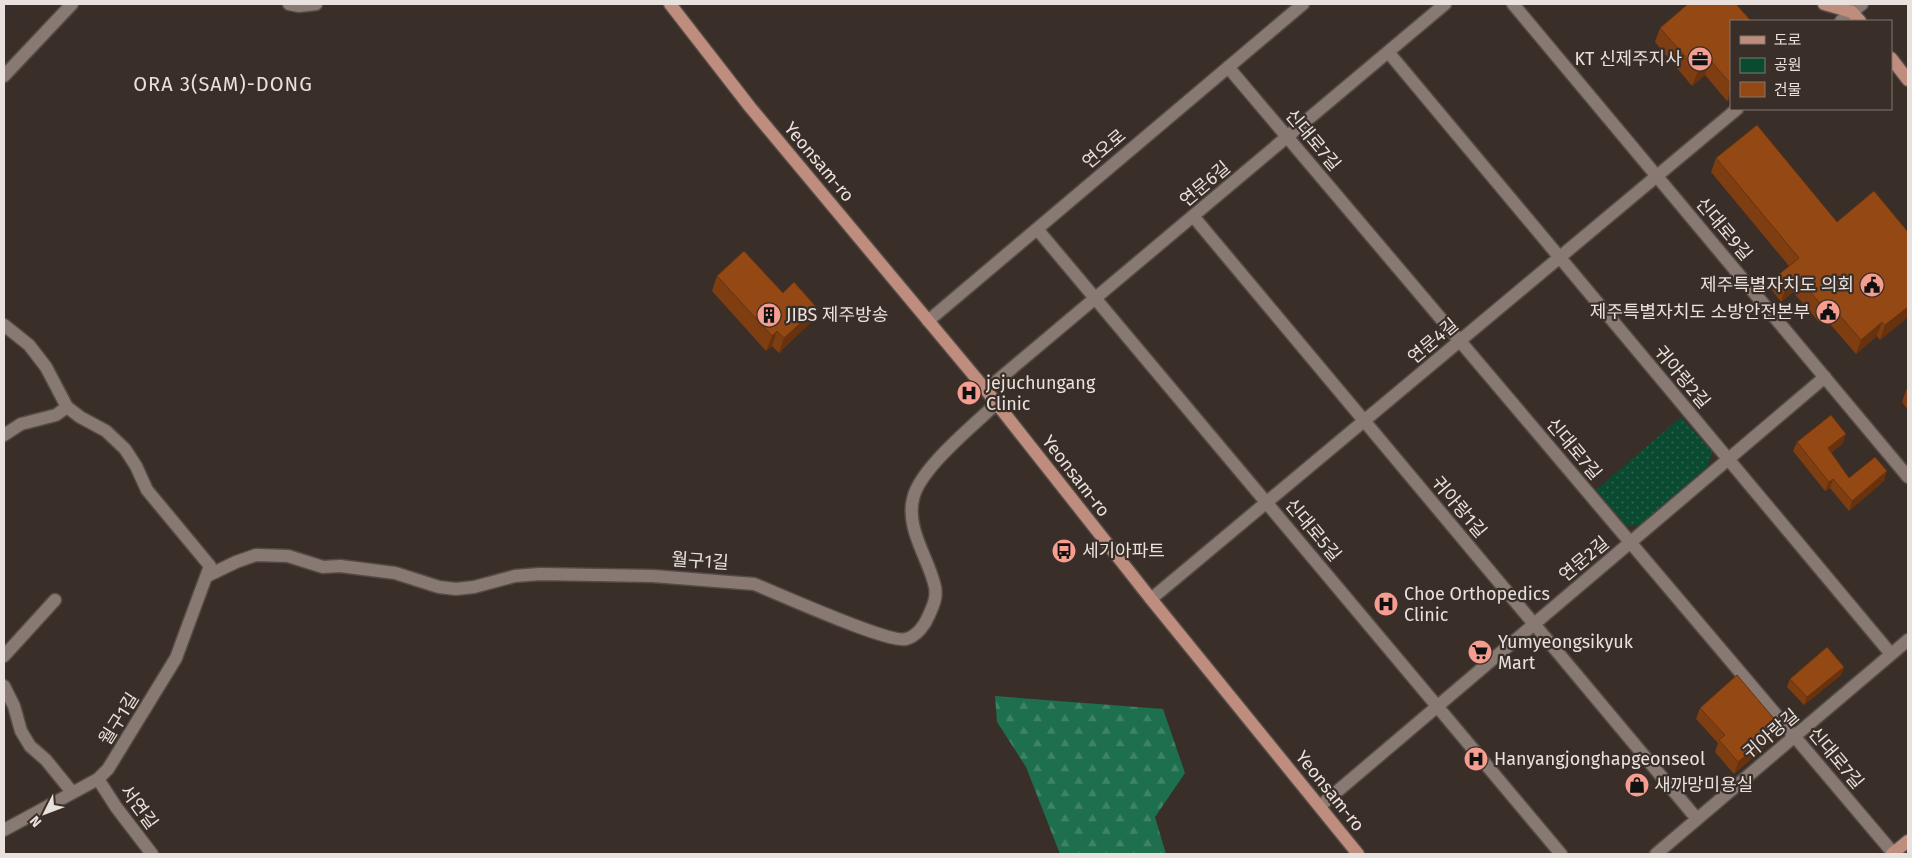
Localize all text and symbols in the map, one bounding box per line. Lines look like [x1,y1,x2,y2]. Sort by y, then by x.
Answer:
legend [1730,20,1892,110]
text: 도로 [1774,31,1802,49]
office icon: KT 신제주지사 [1687,46,1713,72]
place label: KT 신제주지사 [1575,48,1682,70]
text: 공원 [1774,56,1802,74]
district label: ORA 3(SAM)-DONG [133,72,313,96]
text: 건물 [1774,81,1802,99]
street label: 신대로7길 [1281,104,1345,176]
street label: Yeonsam-ro [779,118,859,206]
street label: 연오로 [1078,125,1130,173]
street label: 연문6길 [1175,157,1235,211]
street label: 신대로9길 [1691,193,1757,265]
public building icon: 제주특별자치도 의회 [1859,272,1885,298]
place label: 제주특별자치도 의회 [1700,274,1854,296]
public building icon: 제주특별자치도 소방안전본부 [1815,299,1841,325]
place label: 제주특별자치도 소방안전본부 [1590,301,1810,323]
building icon: JIBS 제주방송 [756,302,782,328]
place label: JIBS 제주방송 [786,304,888,326]
street label: 연문4길 [1403,314,1463,368]
street label: 귀아랑2길 [1649,341,1715,413]
place label: jejuchungang Clinic [985,372,1096,415]
hospital icon: jejuchungang Clinic [956,380,982,406]
street label: 신대로7길 [1542,413,1606,485]
street label: Yeonsam-ro [1037,431,1115,521]
street label: 귀아랑1길 [1427,472,1491,542]
street label: 신대로5길 [1280,494,1346,566]
street label: 연문2길 [1554,532,1614,586]
bus stop icon: 세기아파트 [1051,538,1077,564]
place label: 세기아파트 [1082,540,1165,562]
street label: 월구1길 [671,548,729,574]
place label: Choe Orthopedics Clinic [1404,583,1550,626]
hospital icon: Choe Orthopedics Clinic [1373,591,1399,617]
place label: Yumyeongsikyuk Mart [1498,631,1634,674]
supermarket icon: Yumyeongsikyuk Mart [1467,639,1493,665]
street label: 월구1길 [94,689,144,749]
street label: 귀아랑길 [1739,704,1803,764]
street label: 신대로7길 [1804,722,1868,794]
street label: Yeonsam-ro [1291,746,1369,836]
hospital icon: Hanyangjonghapgeonseol [1463,746,1489,772]
place label: Hanyangjonghapgeonseol [1494,748,1705,770]
shop icon: 새까망미용실 [1624,772,1650,798]
place label: 새까망미용실 [1654,774,1753,796]
street label: 서연길 [115,780,163,834]
north arrow [20,788,70,838]
text: N [26,812,45,831]

